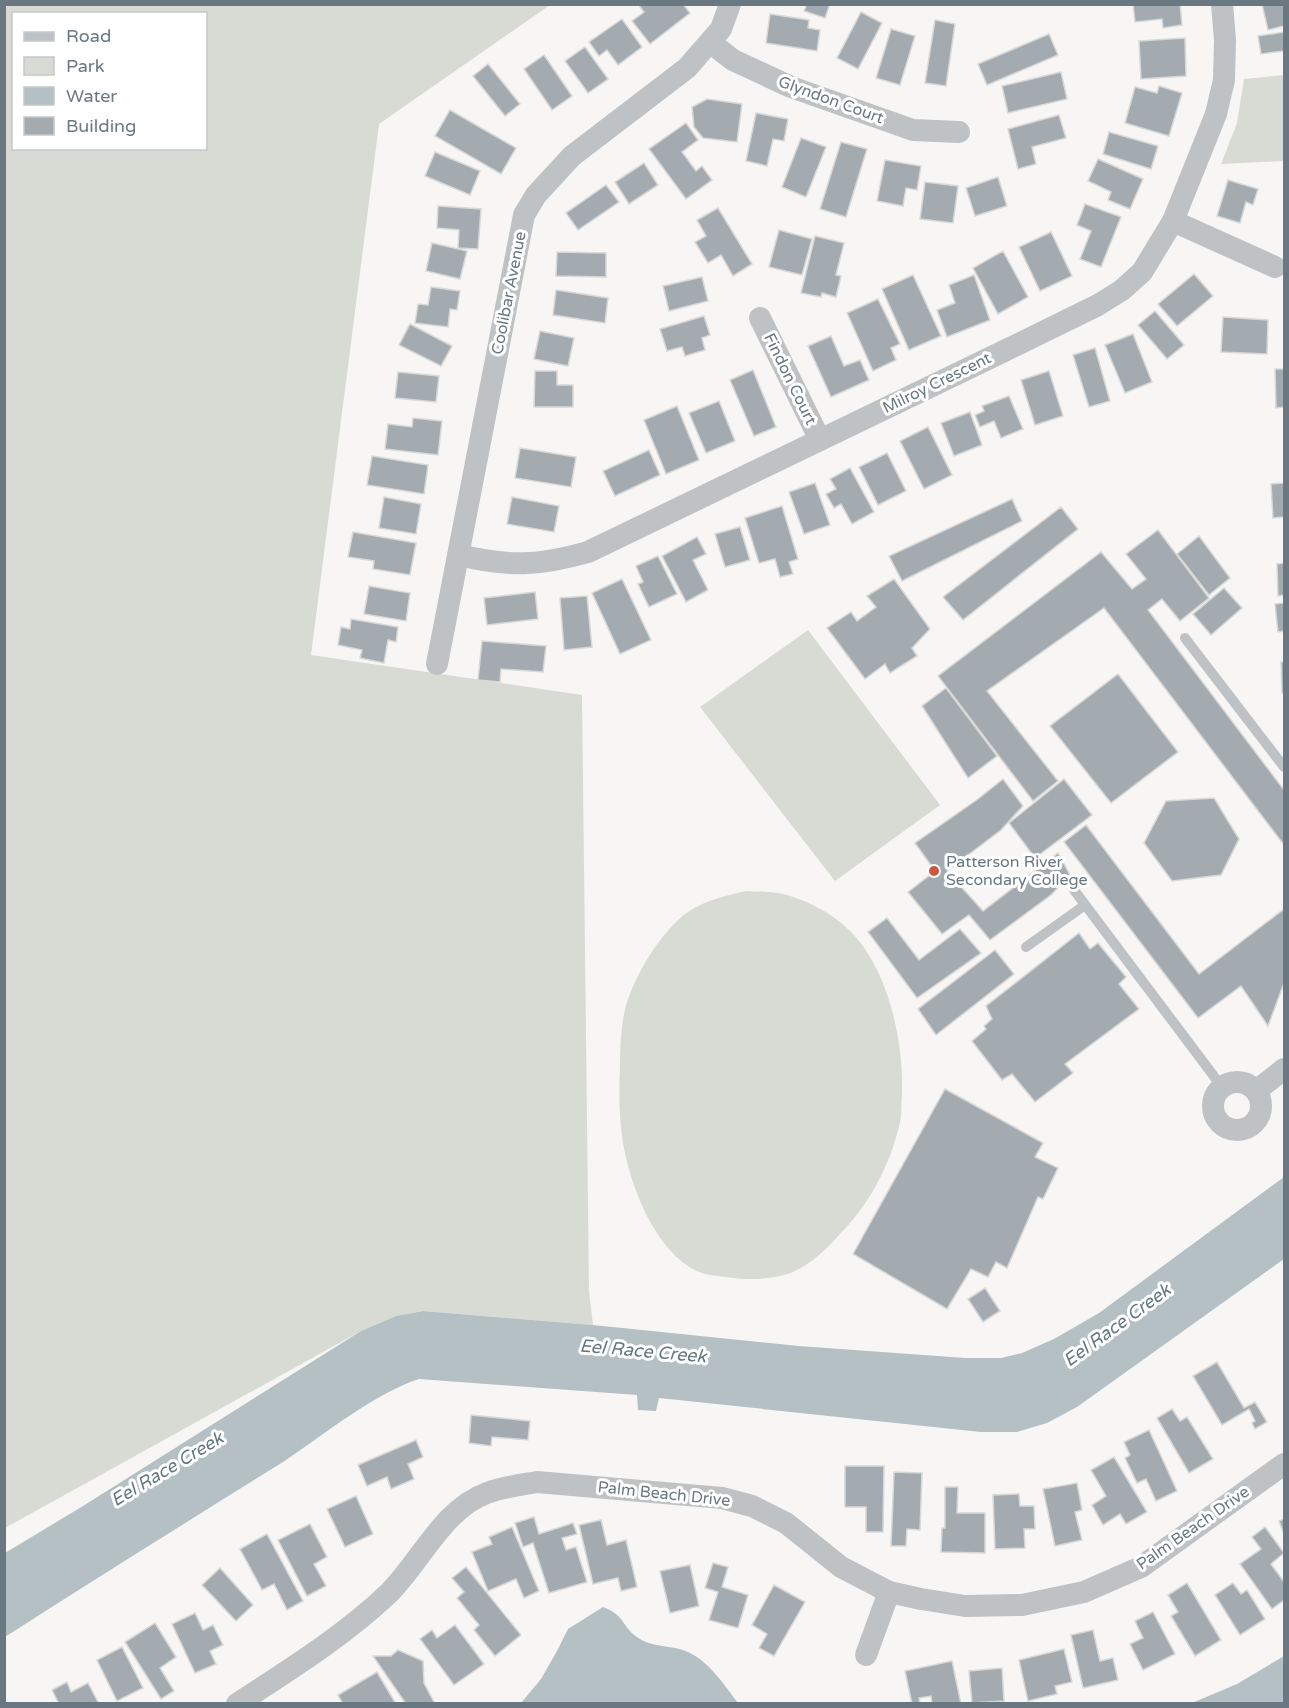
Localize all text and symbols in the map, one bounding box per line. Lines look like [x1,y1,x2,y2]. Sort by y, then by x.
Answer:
legend [12,12,207,150]
text: Road [66,25,111,47]
text: Park [66,55,105,77]
street label: Glyndon Court [776,72,886,128]
text: Water [66,85,117,107]
text: Building [66,115,136,137]
street label: Coolibar Avenue [487,230,531,356]
street label: Findon Court [759,330,821,428]
street label: Milroy Crescent [879,348,995,418]
place label: Patterson River Secondary College [946,852,1088,890]
marker: Patterson River Secondary College [927,864,941,878]
water label: Eel Race Creek [1059,1278,1176,1371]
water label: Eel Race Creek [579,1335,708,1368]
water label: Eel Race Creek [107,1426,228,1511]
street label: Palm Beach Drive [597,1477,731,1511]
street label: Palm Beach Drive [1133,1482,1253,1574]

